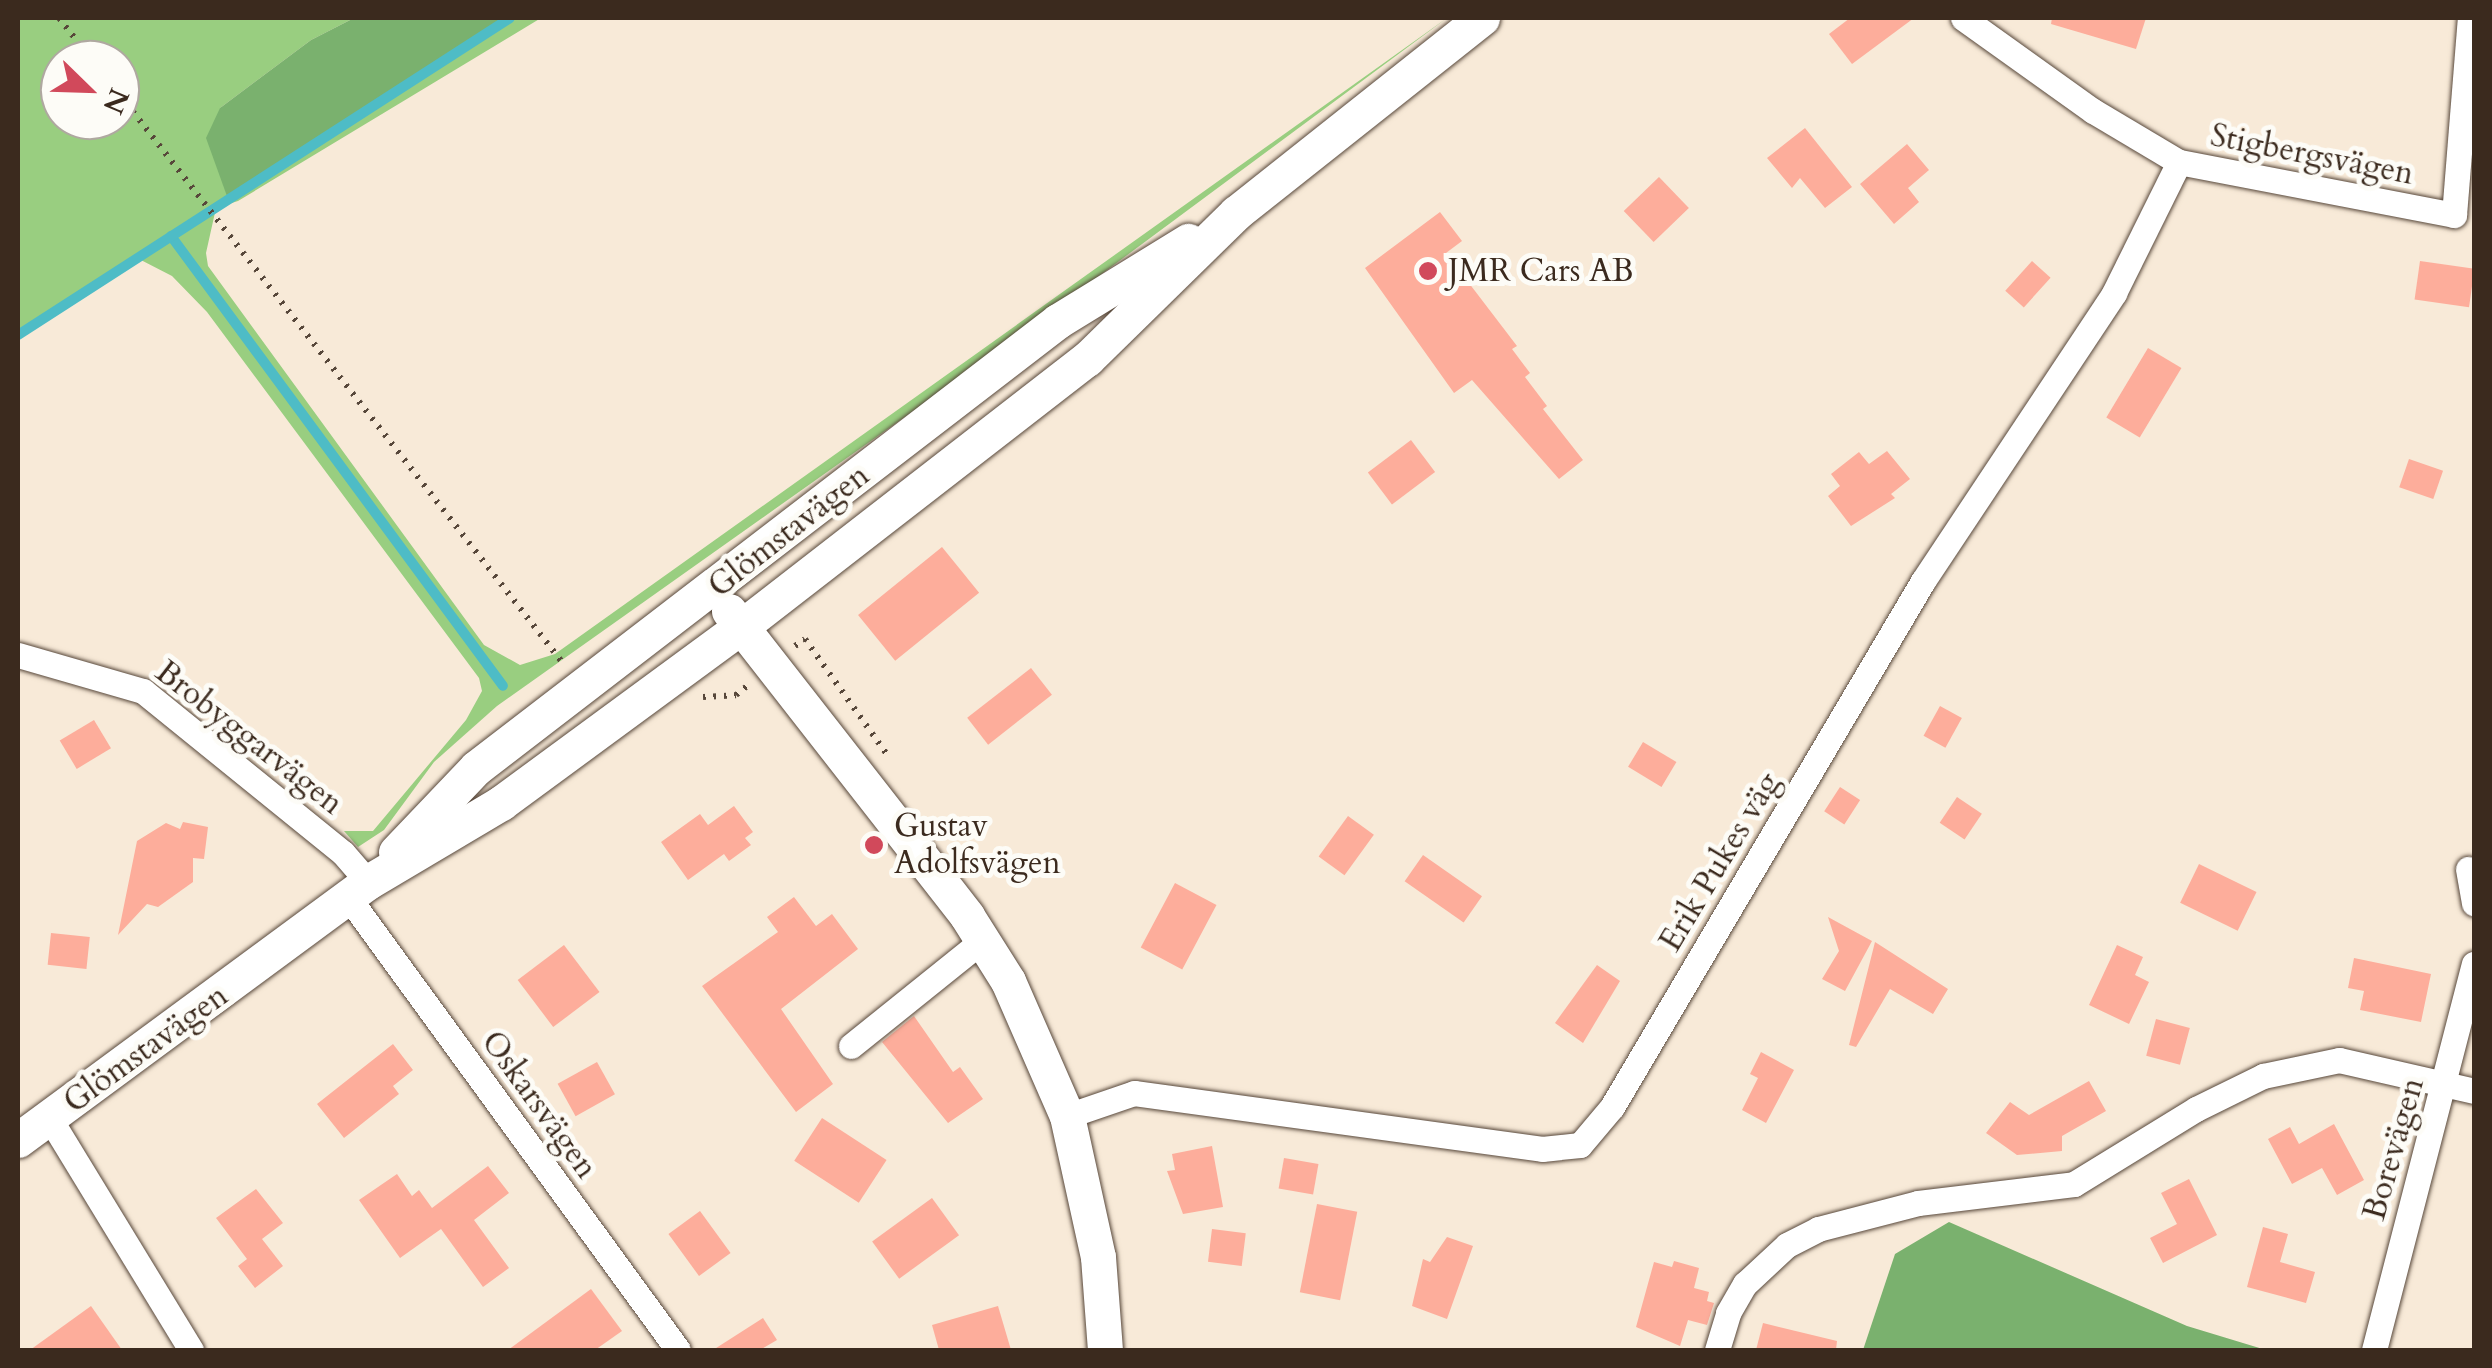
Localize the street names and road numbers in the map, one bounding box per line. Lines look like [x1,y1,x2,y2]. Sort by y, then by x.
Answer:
street label: Stigbergsvägen [2207,116,2417,194]
street label: Glömstavägen [701,456,877,606]
street label: Brobyggarvägen [148,653,350,823]
street label: Erik Pukes väg [1652,766,1788,958]
street label: Glömstavägen [56,977,236,1121]
street label: Oskarsvägen [473,1024,605,1186]
street label: Borevägen [2355,1073,2433,1225]

